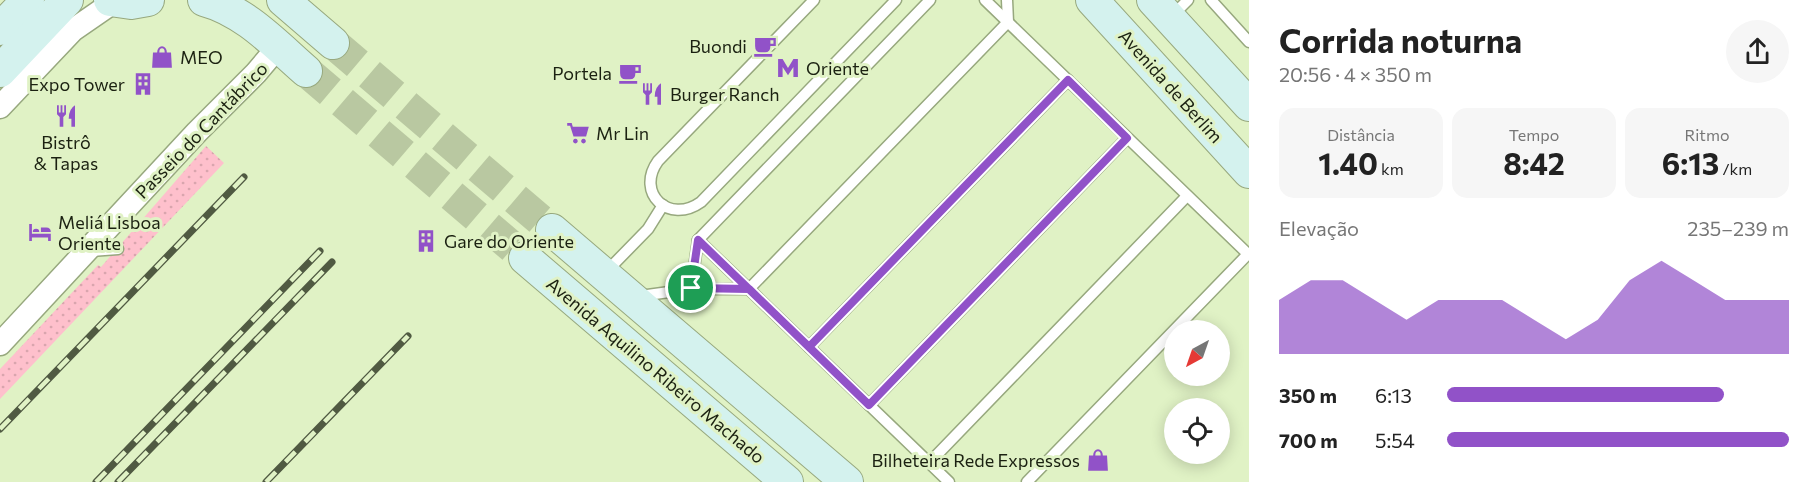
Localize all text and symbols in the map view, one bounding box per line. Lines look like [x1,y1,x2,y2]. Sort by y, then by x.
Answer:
text: Corrida noturna [1279,19,1522,60]
button: share [1726,20,1789,83]
street label: Avenida de Berlim [1114,25,1228,147]
cafe icon: Buondi [752,33,778,59]
place label: Buondi [689,35,747,57]
shop icon: MEO [149,44,175,70]
place label: MEO [180,46,223,68]
metro station icon: Oriente [775,55,801,81]
street label: Passeio do Cantábrico [130,57,272,203]
place label: Oriente [806,57,869,79]
cafe icon: Portela [617,60,643,86]
place label: Portela [552,62,612,84]
text: 20:56 · 4 × 350 m [1279,62,1432,86]
building icon: Expo Tower [130,71,156,97]
place label: Expo Tower [29,73,125,95]
restaurant icon: Burger Ranch [639,81,665,107]
place label: Burger Ranch [670,83,780,105]
restaurant icon: Bistrô & Tapas [53,103,79,129]
supermarket icon: Mr Lin [565,120,591,146]
place label: Mr Lin [596,122,649,144]
text: Distância [1327,125,1395,144]
text: Tempo [1509,125,1559,144]
text: Ritmo [1685,125,1729,144]
place label: Bistrô & Tapas [34,131,98,174]
text: 1.40 [1318,144,1378,181]
text: 8:42 [1503,144,1565,181]
text: 6:13 [1662,144,1719,181]
text: km [1378,159,1404,178]
text: /km [1719,159,1752,178]
place label: Meliá Lisboa Oriente [58,211,161,254]
text: Elevação [1279,216,1359,240]
text: 235–239 m [1687,216,1789,240]
hotel icon: Meliá Lisboa Oriente [27,219,53,245]
building icon: Gare do Oriente [413,228,439,254]
place label: Gare do Oriente [444,230,574,252]
pin [665,262,716,313]
icon: arrive [674,271,707,304]
street label: Avenida Aquilino Ribeiro Machado [542,272,770,468]
north arrow [1164,320,1230,386]
map controls [1164,320,1230,464]
text: 350 m [1279,383,1337,407]
text: 6:13 [1375,383,1412,407]
button: locate [1164,398,1230,464]
text: 700 m [1279,428,1338,452]
text: 5:54 [1375,428,1415,452]
shop icon: Bilheteira Rede Expressos [1085,447,1111,473]
place label: Bilheteira Rede Expressos [872,449,1080,471]

